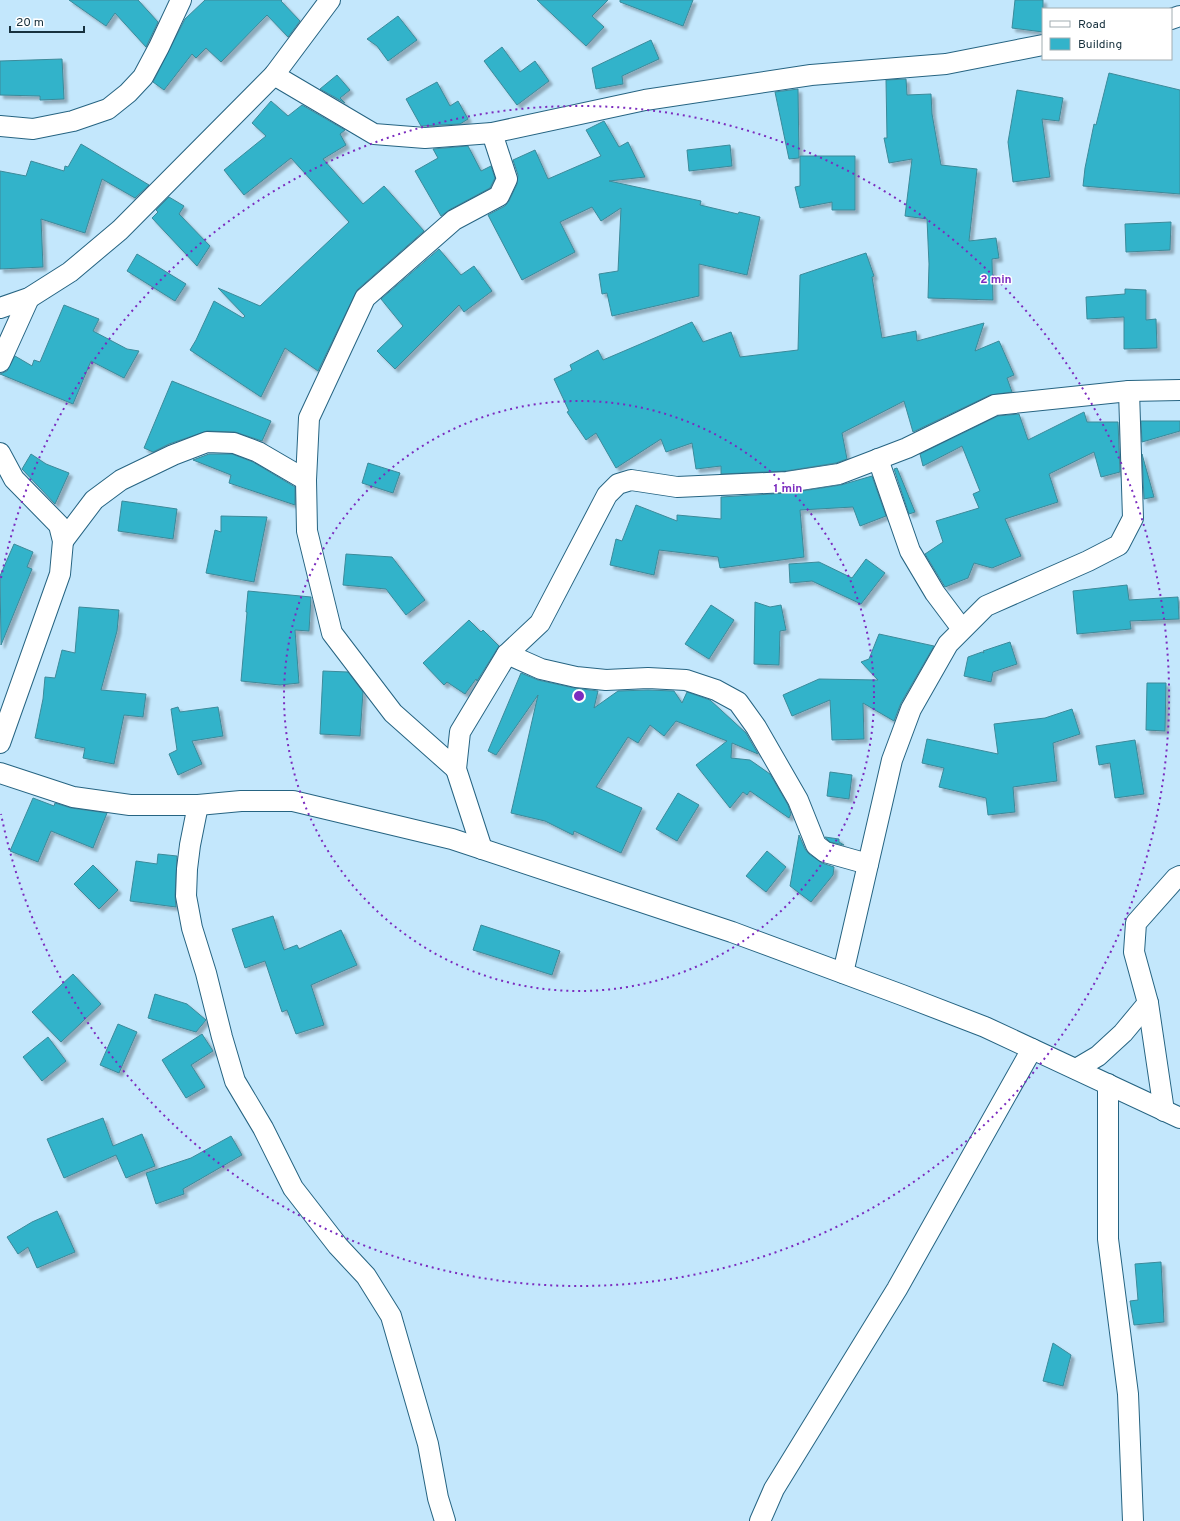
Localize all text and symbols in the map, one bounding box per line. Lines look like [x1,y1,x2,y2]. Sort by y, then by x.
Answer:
scale bar [10,8,84,34]
legend [1042,8,1172,60]
text: 20 m [16,15,44,31]
text: Road [1078,17,1106,33]
text: Building [1078,37,1122,53]
text: 2 min [980,272,1012,288]
text: 1 min [774,481,802,497]
centre of rings [572,689,586,703]

